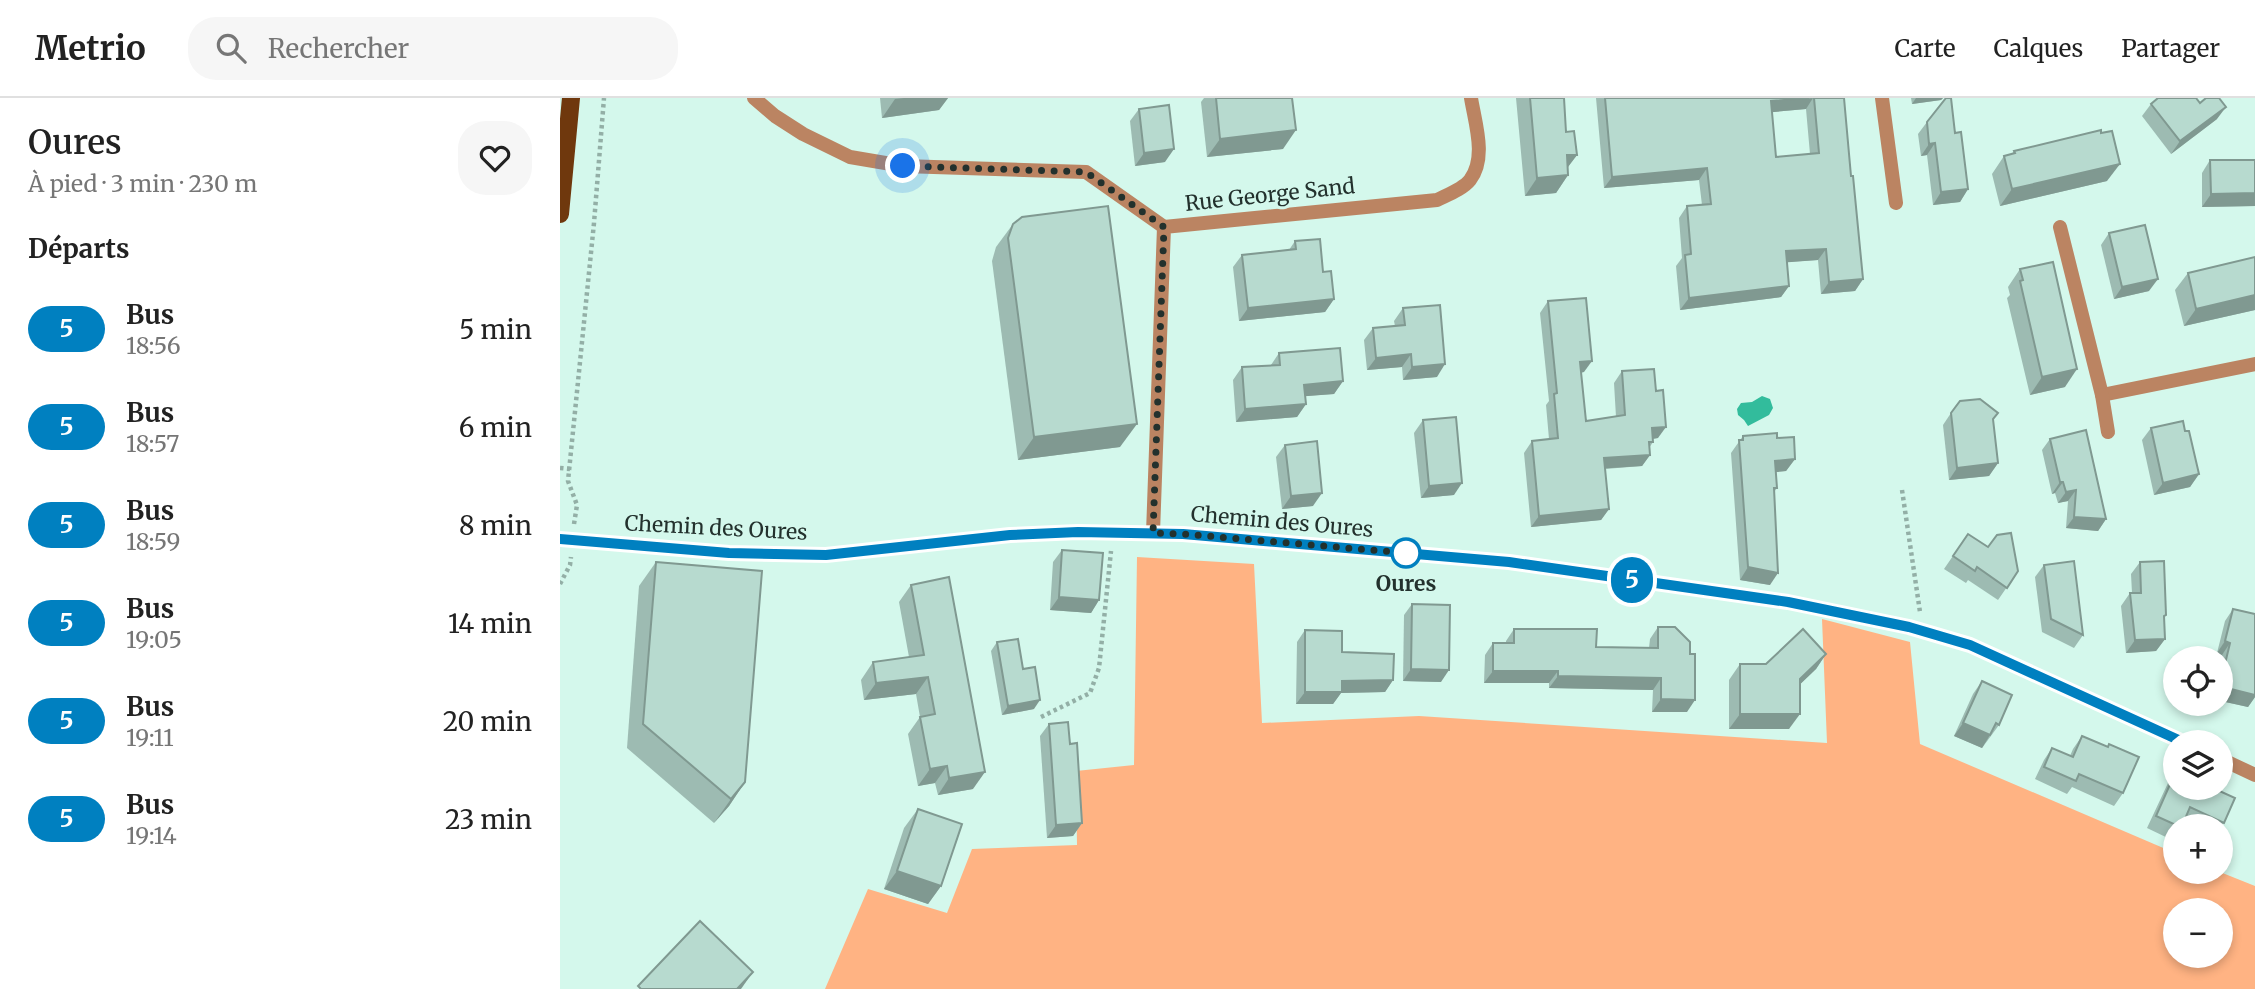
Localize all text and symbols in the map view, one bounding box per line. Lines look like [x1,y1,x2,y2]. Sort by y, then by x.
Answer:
search box [188,17,678,80]
text: Metrio [35,28,146,69]
icon: search [212,29,250,67]
text: Rechercher [268,32,409,65]
text: Carte [1894,33,1955,64]
text: Calques [1993,33,2083,64]
text: Partager [2121,33,2220,64]
button: heart [458,121,532,195]
text: Oures [28,122,122,163]
your location [885,148,920,183]
text: À pied · 3 min · 230 m [28,169,257,198]
street label: Rue George Sand [1184,172,1357,217]
text: Départs [28,232,129,265]
text: Bus [126,298,174,331]
text: 5 [59,313,74,344]
text: 5 min [459,313,532,346]
text: 18:56 [126,331,181,360]
text: Bus [126,396,174,429]
text: 5 [59,411,74,442]
text: 6 min [459,411,532,444]
text: 18:57 [126,429,179,458]
text: Bus [126,494,174,527]
street label: Chemin des Oures [1190,500,1374,543]
text: 5 [59,509,74,540]
text: 8 min [459,509,532,542]
street label: Chemin des Oures [624,509,808,546]
text: 18:59 [126,527,180,556]
marker: Oures [1391,538,1421,568]
line badge: 5 [1609,557,1655,603]
text: 5 [1625,564,1639,595]
place label: Oures [1376,570,1436,597]
text: Bus [126,592,174,625]
text: 5 [59,607,74,638]
text: 14 min [448,607,532,640]
text: 19:05 [126,625,182,654]
map controls [2163,646,2233,968]
button: locate [2163,646,2233,716]
text: Bus [126,690,174,723]
text: 5 [59,705,74,736]
text: 20 min [443,705,532,738]
text: 19:11 [126,723,174,752]
button: layers [2163,730,2233,800]
text: Bus [126,788,174,821]
text: 5 [59,803,74,834]
text: 23 min [445,803,532,836]
button: + [2163,814,2233,884]
text: 19:14 [126,821,177,850]
button: − [2163,898,2233,968]

